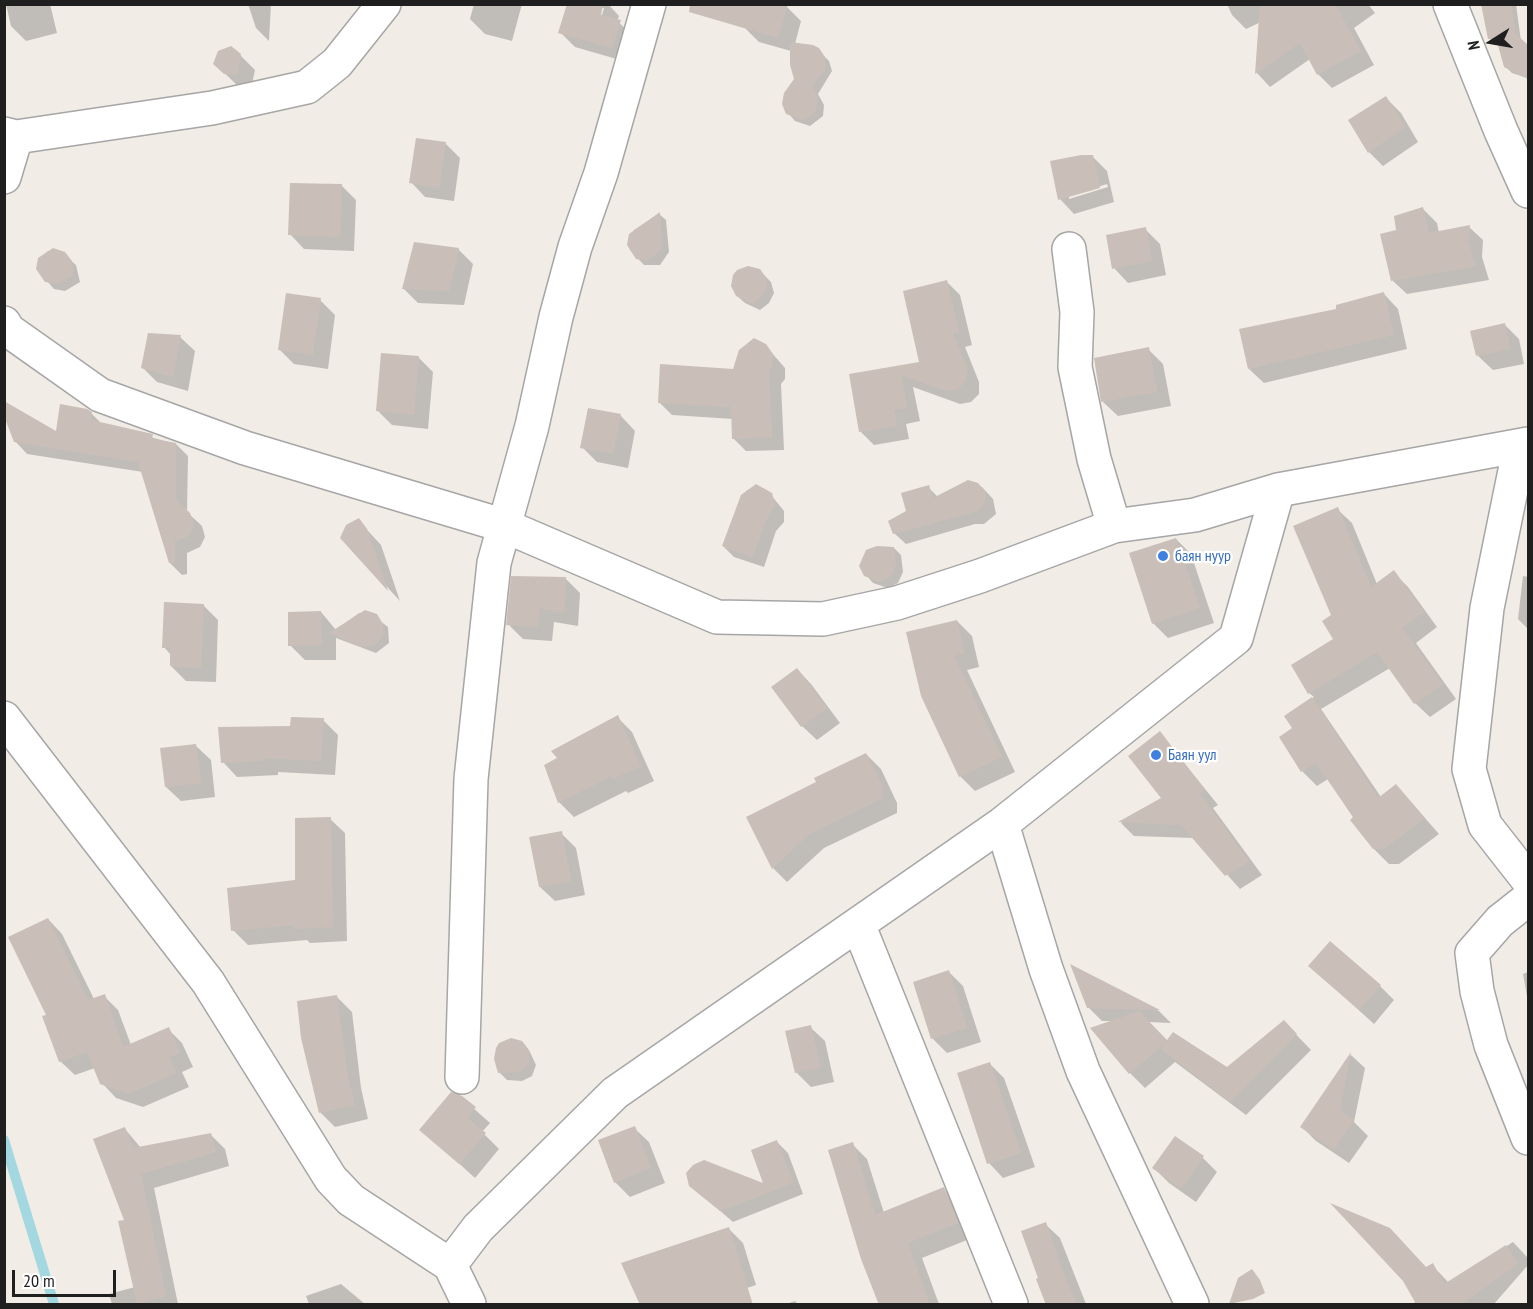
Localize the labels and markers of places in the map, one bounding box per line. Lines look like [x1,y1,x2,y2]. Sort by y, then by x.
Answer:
place label: баян нуур [1175,546,1231,566]
marker: баян нуур [1156,549,1170,563]
place label: Баян уул [1168,745,1217,765]
marker: Баян уул [1149,748,1163,762]

